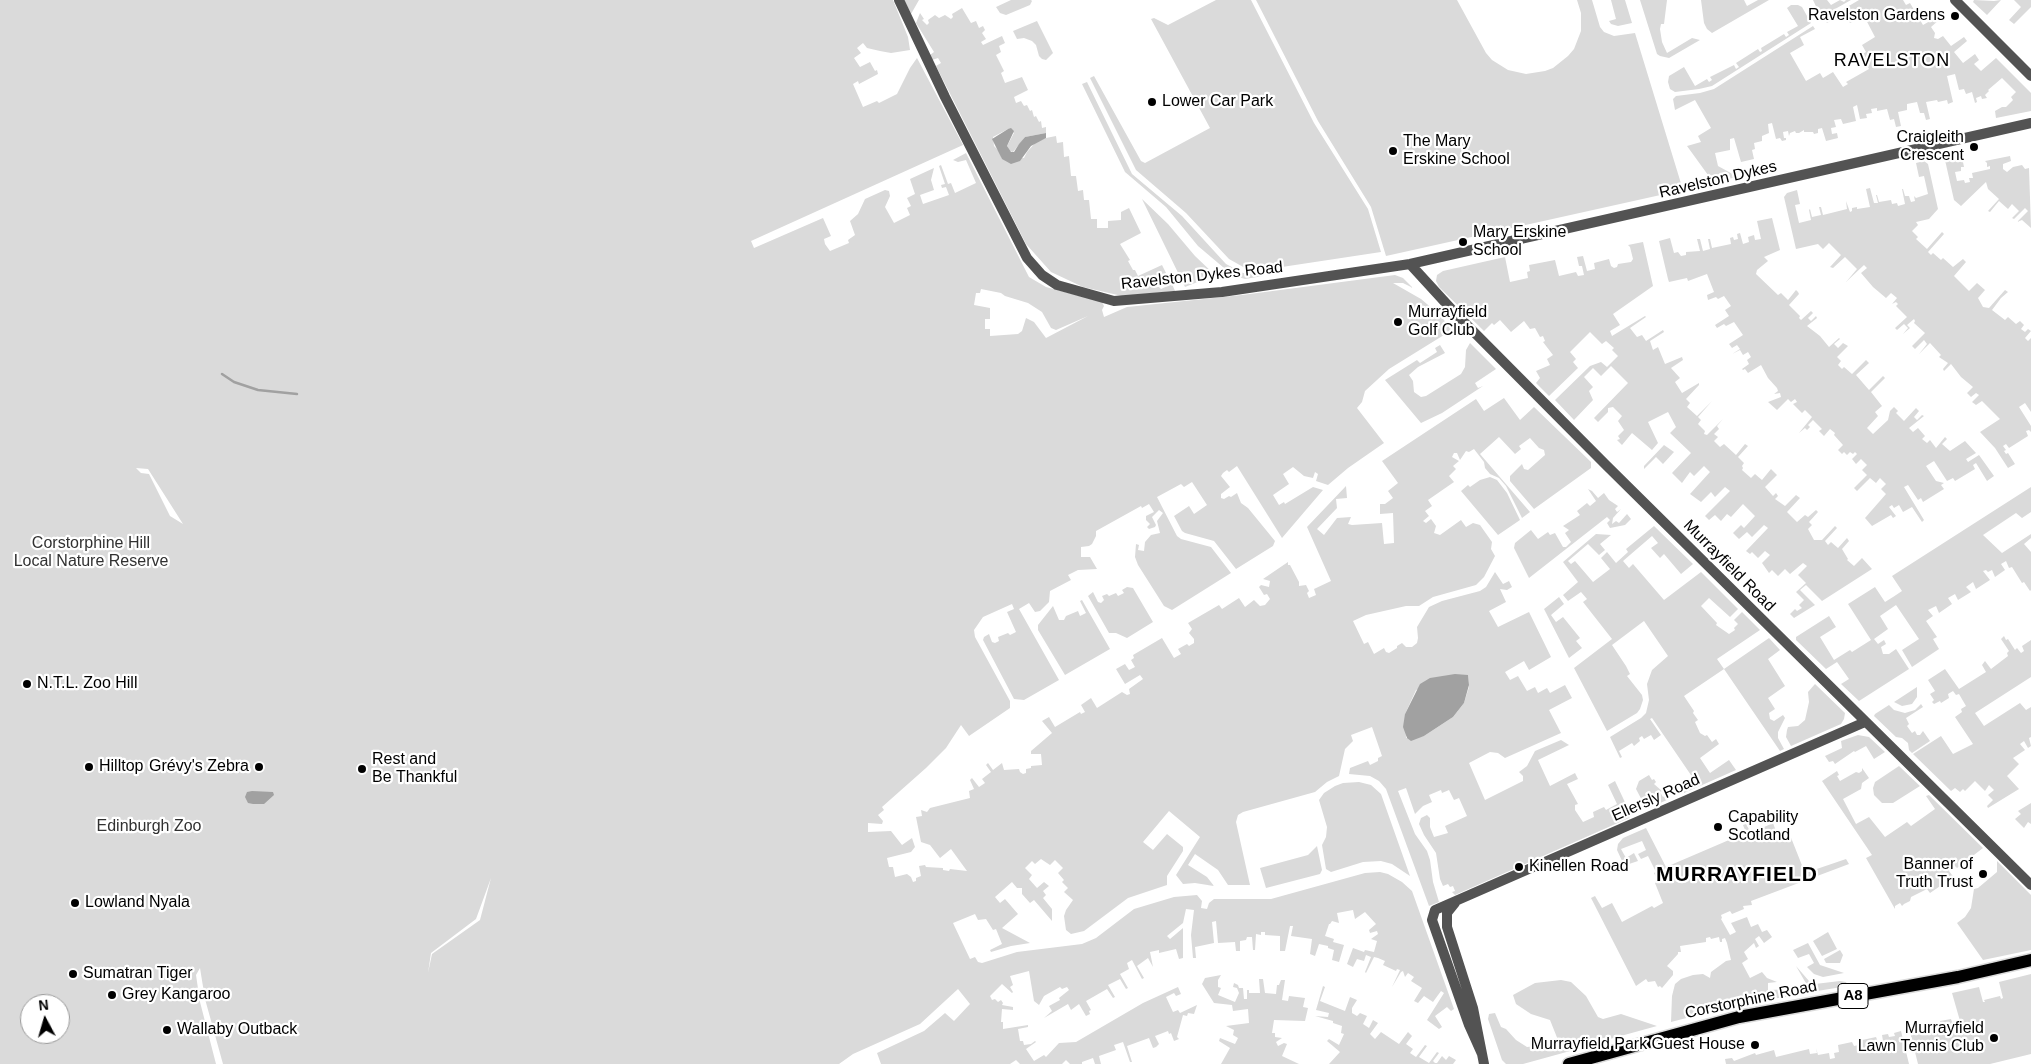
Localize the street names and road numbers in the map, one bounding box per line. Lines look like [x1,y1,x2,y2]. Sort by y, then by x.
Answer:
street label: Ravelston Dykes [1657,157,1779,203]
street label: Ravelston Dykes Road [1120,258,1284,294]
street label: Murrayfield Road [1679,516,1779,616]
street label: Ellersly Road [1609,770,1703,826]
street label: Corstorphine Road [1683,977,1819,1023]
road number: A8 [1838,984,1868,1008]

